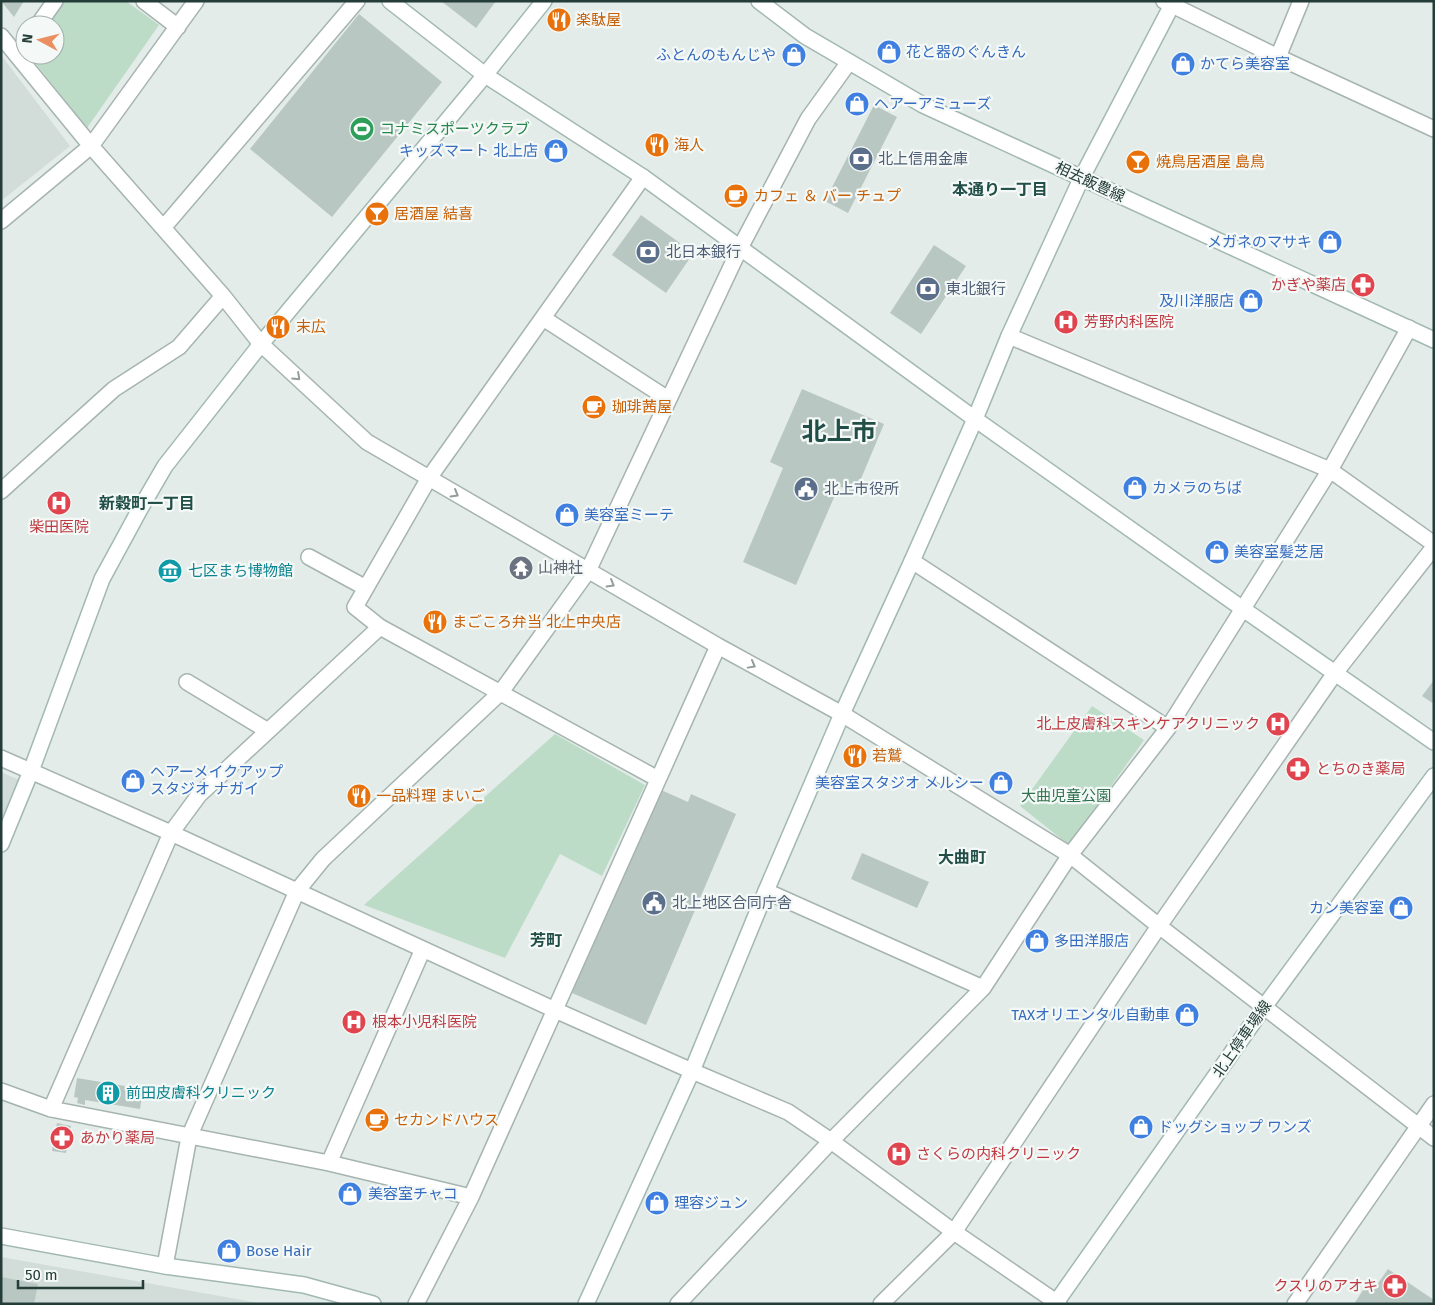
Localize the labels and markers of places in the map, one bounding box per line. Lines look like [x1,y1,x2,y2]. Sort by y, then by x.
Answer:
restaurant icon: 楽駄屋 [546,7,572,33]
place label: 楽駄屋 [576,11,621,29]
shop icon: 花と器のぐんきん [876,39,902,65]
shop icon: ふとんのもんじや [781,42,807,68]
place label: 花と器のぐんきん [906,43,1026,61]
place label: ふとんのもんじや [656,46,776,64]
shop icon: かてら美容室 [1170,51,1196,77]
place label: かてら美容室 [1200,55,1290,73]
shop icon: ヘアーアミューズ [844,91,870,117]
place label: ヘアーアミューズ [874,95,991,113]
sports icon: コナミスポーツクラブ [349,116,375,142]
place label: コナミスポーツクラブ [380,120,530,138]
restaurant icon: 海人 [644,132,670,158]
place label: 海人 [674,136,704,154]
shop icon: キッズマート 北上店 [543,138,569,164]
place label: キッズマート 北上店 [399,142,538,160]
bank icon: 北上信用金庫 [848,146,874,172]
bar icon: 焼鳥居酒屋 島鳥 [1125,149,1151,175]
place label: 北上信用金庫 [878,150,968,168]
place label: 焼鳥居酒屋 島鳥 [1156,153,1265,171]
cafe icon: カフェ ＆ バー チュプ [723,183,749,209]
place label: カフェ ＆ バー チュプ [754,187,901,205]
bar icon: 居酒屋 結喜 [364,201,390,227]
place label: 居酒屋 結喜 [394,205,473,223]
shop icon: メガネのマサキ [1317,229,1343,255]
place label: メガネのマサキ [1207,233,1312,251]
bank icon: 北日本銀行 [635,239,661,265]
place label: 北日本銀行 [666,243,741,261]
pharmacy icon: かぎや薬店 [1350,272,1376,298]
bank icon: 東北銀行 [915,276,941,302]
place label: かぎや薬店 [1271,276,1346,294]
place label: 東北銀行 [946,280,1006,298]
shop icon: 及川洋服店 [1238,288,1264,314]
place label: 及川洋服店 [1159,292,1234,310]
hospital icon: 芳野内科医院 [1053,309,1079,335]
place label: 芳野内科医院 [1084,313,1174,331]
restaurant icon: 末広 [265,314,291,340]
place label: 末広 [296,318,326,336]
cafe icon: 珈琲茜屋 [581,394,607,420]
place label: 珈琲茜屋 [612,398,672,416]
shop icon: カメラのちば [1122,475,1148,501]
public building icon: 北上市役所 [793,476,819,502]
place label: カメラのちば [1152,479,1242,497]
place label: 北上市役所 [824,480,899,498]
hospital icon: 柴田医院 [46,490,72,516]
shop icon: 美容室ミーテ [554,502,580,528]
place label: 美容室ミーテ [584,506,674,524]
place label: 柴田医院 [29,518,89,536]
shop icon: 美容室髪芝居 [1204,539,1230,565]
place label: 美容室髪芝居 [1234,543,1324,561]
temple icon: 山神社 [508,555,534,581]
museum icon: 七区まち博物館 [157,558,183,584]
place label: 山神社 [538,559,583,577]
place label: 七区まち博物館 [188,562,293,580]
restaurant icon: まごころ弁当 北上中央店 [422,609,448,635]
place label: まごころ弁当 北上中央店 [452,613,621,631]
hospital icon: 北上皮膚科スキンケアクリニック [1265,711,1291,737]
place label: 北上皮膚科スキンケアクリニック [1036,715,1260,733]
restaurant icon: 若鷲 [842,743,868,769]
place label: 若鷲 [872,747,902,765]
pharmacy icon: とちのき薬局 [1285,756,1311,782]
place label: とちのき薬局 [1316,760,1406,778]
place label: ヘアーメイクアップ スタジオ ナガイ [150,763,283,798]
shop icon: ヘアーメイクアップ スタジオ ナガイ [120,768,146,794]
shop icon: 美容室スタジオ メルシー [988,770,1014,796]
place label: 美容室スタジオ メルシー [815,774,984,792]
restaurant icon: 一品料理 まいご [346,783,372,809]
place label: 一品料理 まいご [376,787,485,805]
public building icon: 北上地区合同庁舎 [641,890,667,916]
place label: 北上地区合同庁舎 [672,894,792,912]
shop icon: カン美容室 [1388,895,1414,921]
place label: カン美容室 [1309,899,1384,917]
shop icon: 多田洋服店 [1024,928,1050,954]
place label: 多田洋服店 [1054,932,1129,950]
shop icon: TAXオリエンタル自動車 [1174,1002,1200,1028]
place label: TAXオリエンタル自動車 [1011,1006,1170,1024]
hospital icon: 根本小児科医院 [341,1009,367,1035]
place label: 根本小児科医院 [372,1013,477,1031]
building icon: 前田皮膚科クリニック [95,1080,121,1106]
place label: 前田皮膚科クリニック [126,1084,276,1102]
cafe icon: セカンドハウス [364,1107,390,1133]
place label: セカンドハウス [394,1111,499,1129]
shop icon: ドッグショップ ワンズ [1128,1114,1154,1140]
place label: ドッグショップ ワンズ [1158,1118,1312,1136]
pharmacy icon: あかり薬局 [49,1125,75,1151]
place label: あかり薬局 [80,1129,155,1147]
hospital icon: さくらの内科クリニック [886,1141,912,1167]
place label: さくらの内科クリニック [916,1145,1081,1163]
shop icon: 美容室チャコ [337,1181,363,1207]
place label: 美容室チャコ [368,1185,458,1203]
shop icon: 理容ジュン [644,1190,670,1216]
place label: 理容ジュン [674,1194,748,1212]
shop icon: Bose Hair [216,1238,242,1264]
place label: Bose Hair [246,1242,312,1260]
pharmacy icon: クスリのアオキ [1382,1273,1408,1299]
place label: クスリのアオキ [1273,1277,1378,1295]

